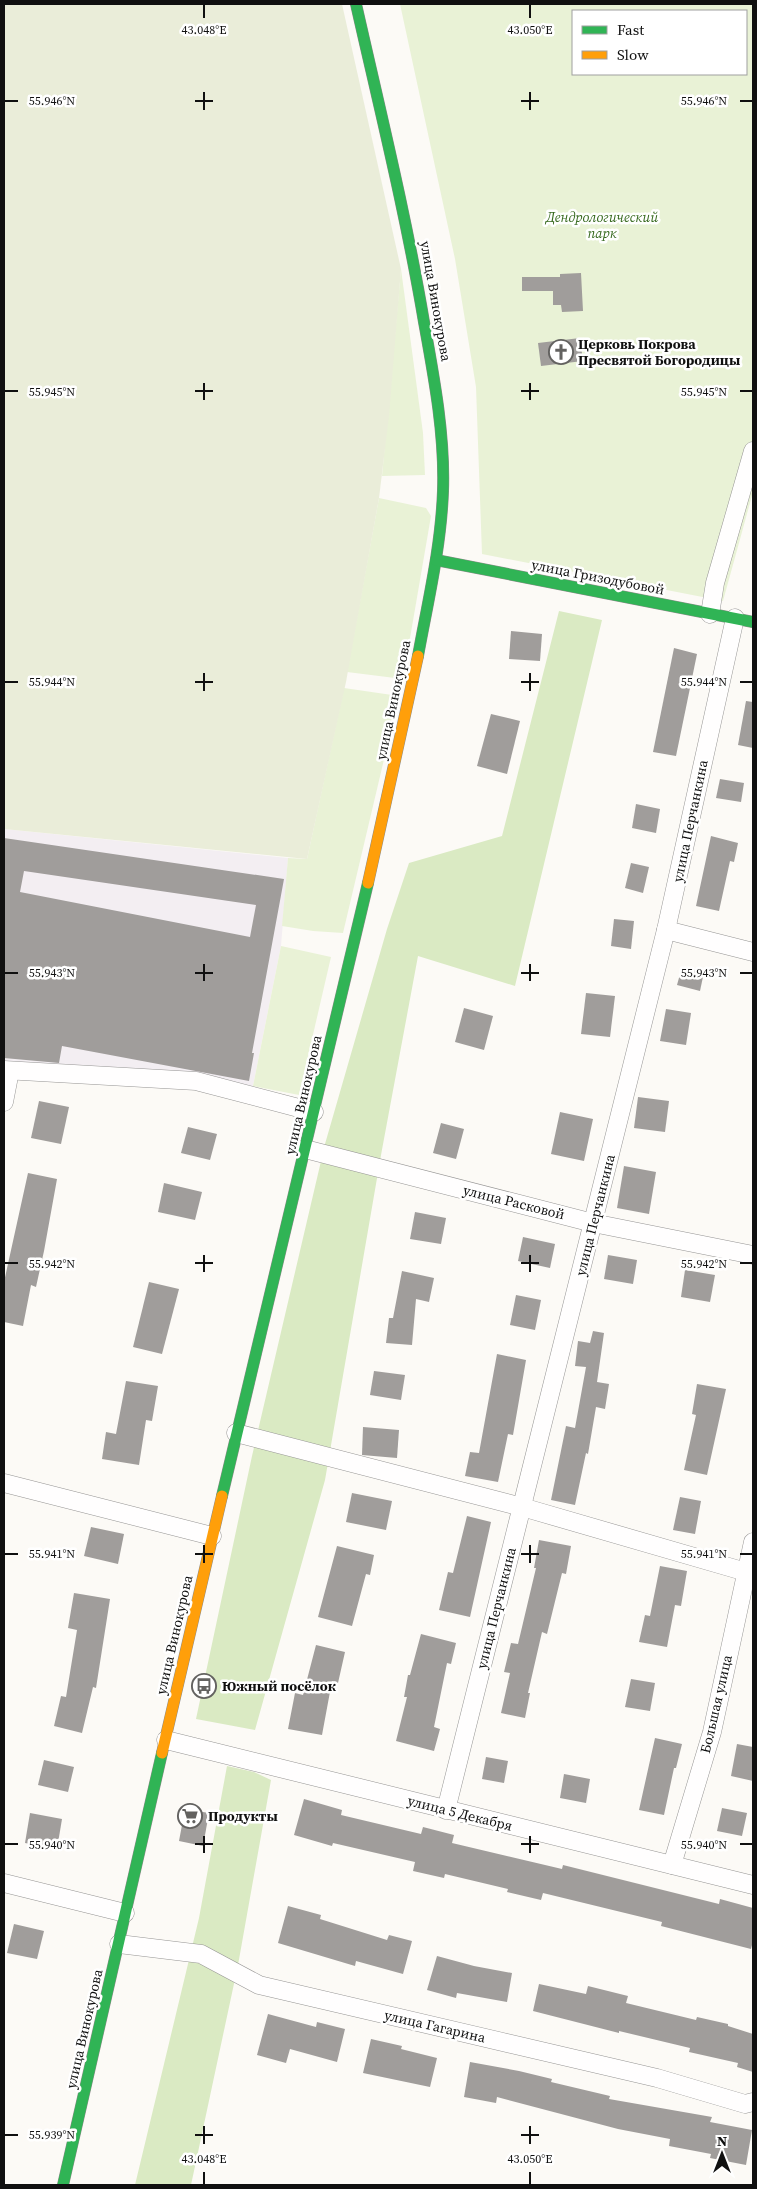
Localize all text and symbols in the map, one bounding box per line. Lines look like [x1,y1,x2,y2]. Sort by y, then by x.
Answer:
legend [572,10,747,75]
text: Fast [617,19,644,40]
text: 43.048°E [182,22,226,38]
text: 43.050°E [508,22,552,38]
text: Slow [617,44,649,65]
text: 55.946°N [29,93,75,109]
text: 55.946°N [681,93,727,109]
park label: Дендрологический парк [545,207,658,243]
street label: улица Винокурова [416,239,457,364]
place label: Церковь Покрова Пресвятой Богородицы [578,334,740,370]
church icon: Церковь Покрова Пресвятой Богородицы [548,339,574,365]
text: 55.945°N [29,384,75,400]
text: 55.945°N [681,384,727,400]
street label: улица Гризодубовой [530,554,666,600]
street label: улица Винокурова [371,637,416,762]
text: 55.944°N [29,674,75,690]
text: 55.944°N [681,674,727,690]
street label: улица Перчанкина [667,757,713,884]
text: 55.943°N [29,965,75,981]
text: 55.943°N [681,965,727,981]
street label: улица Винокурова [280,1032,327,1157]
street label: улица Перчанкина [570,1151,620,1278]
street label: улица Расковой [461,1180,567,1224]
text: 55.942°N [29,1256,75,1272]
text: 55.942°N [681,1256,727,1272]
street label: улица Перчанкина [471,1544,521,1671]
text: 55.941°N [29,1546,75,1562]
text: 55.941°N [681,1546,727,1562]
street label: улица Винокурова [151,1572,198,1697]
street label: Большая улица [695,1652,737,1755]
bus stop icon: Южный посёлок [191,1673,217,1699]
place label: Южный посёлок [222,1676,337,1696]
street label: улица 5 Декабря [405,1790,515,1836]
supermarket icon: Продукты [177,1803,203,1829]
place label: Продукты [208,1806,278,1826]
text: 55.940°N [29,1837,75,1853]
text: 55.940°N [681,1837,727,1853]
street label: улица Винокурова [61,1966,108,2091]
street label: улица Гагарина [382,2005,488,2048]
text: 55.939°N [29,2127,75,2143]
north arrow [697,2129,747,2179]
text: N [717,2131,727,2151]
text: 43.048°E [182,2151,226,2167]
text: 43.050°E [508,2151,552,2167]

